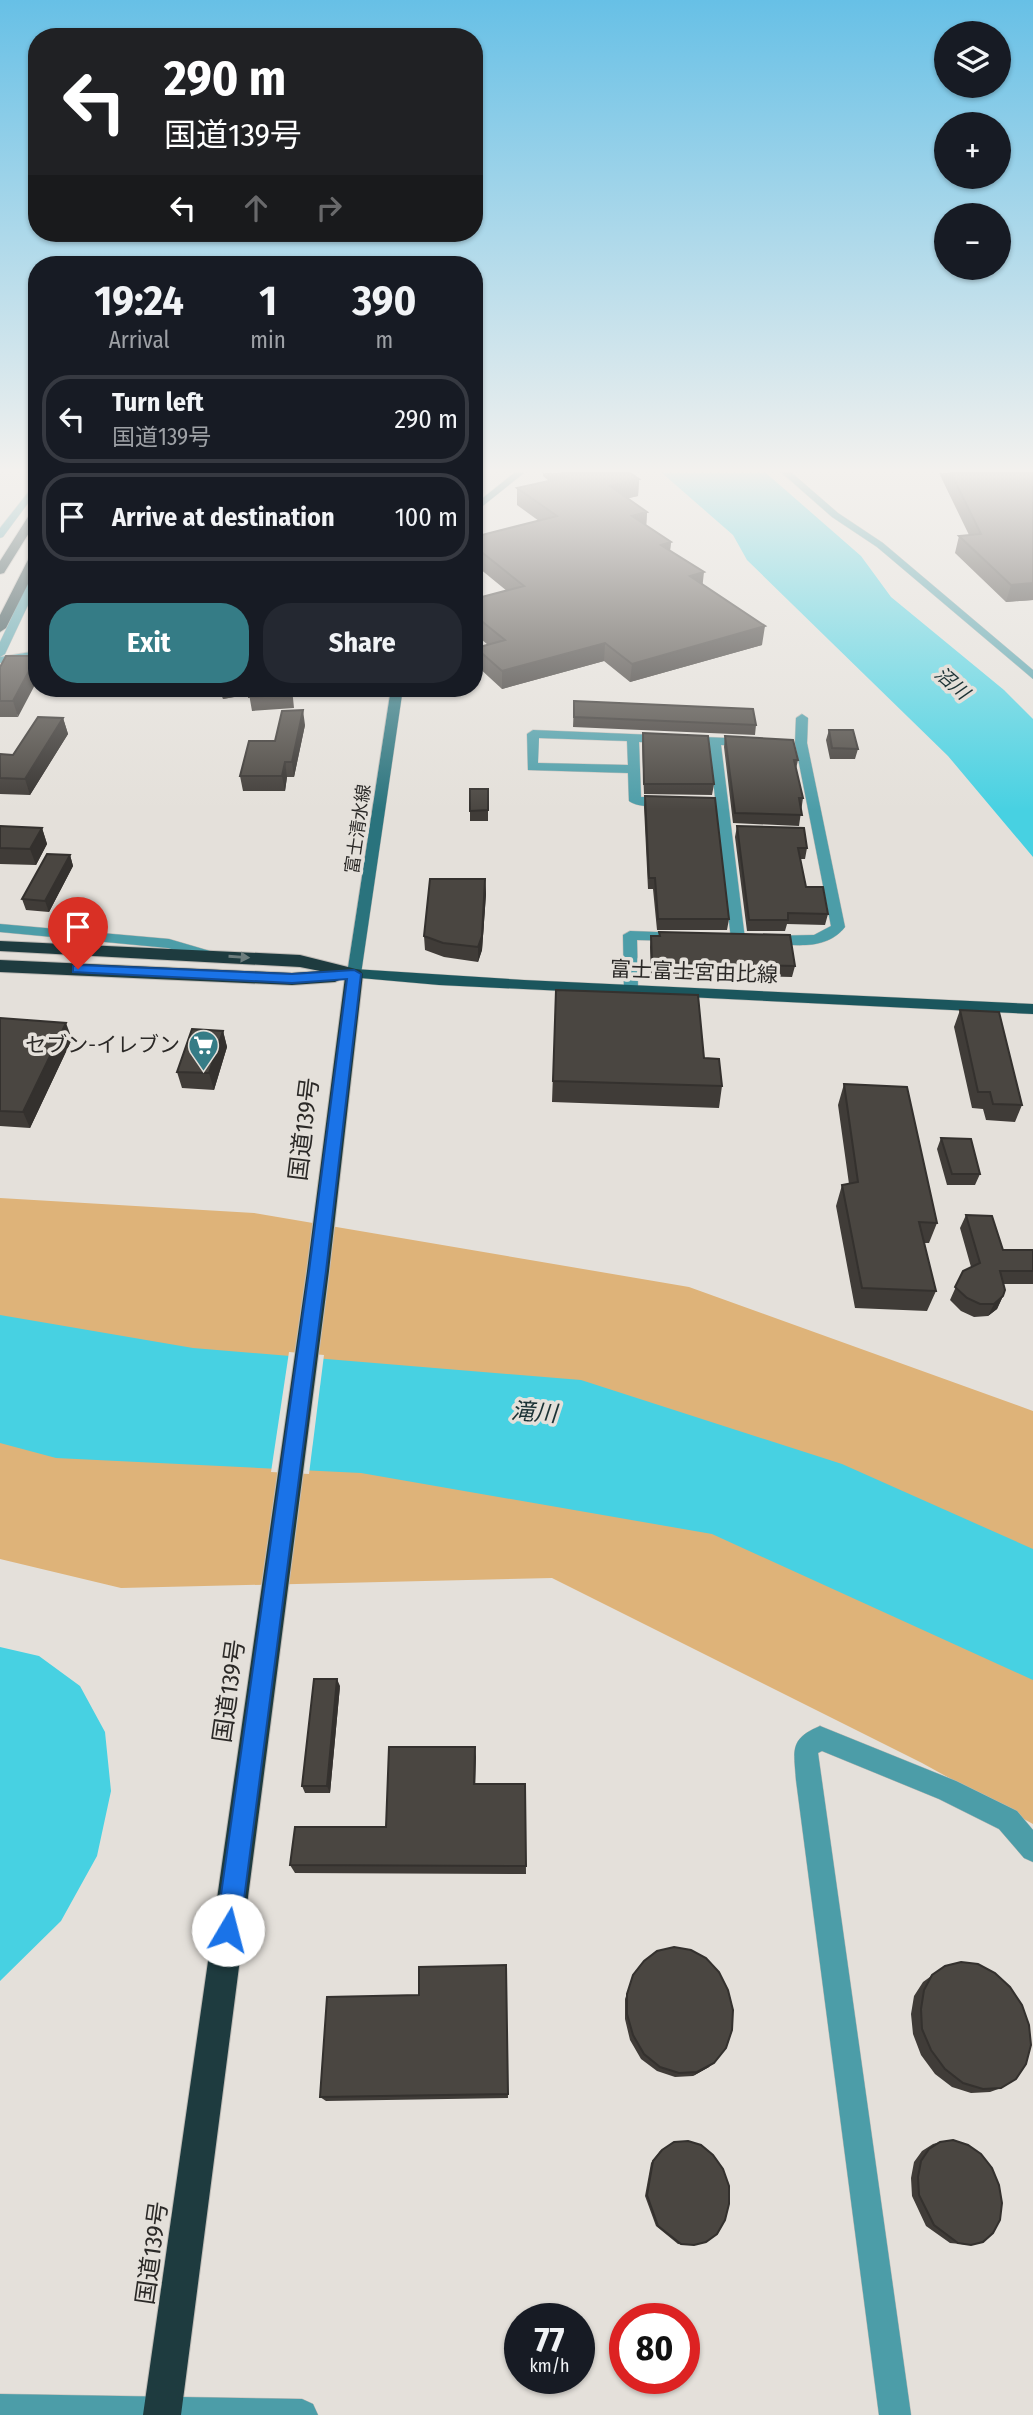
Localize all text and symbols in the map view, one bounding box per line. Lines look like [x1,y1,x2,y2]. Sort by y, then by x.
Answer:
map controls [934,21,1011,280]
button: layers [934,21,1011,98]
text: 290 m [164,49,286,108]
icon: left [49,56,140,147]
button: + [934,112,1011,189]
text: 国道139号 [164,116,302,154]
icon: left [164,189,202,227]
icon: ahead [237,189,275,227]
icon: right [310,189,348,227]
button: − [934,203,1011,280]
text: 19:24 [94,276,184,326]
text: 1 [259,276,277,326]
text: 390 [352,276,417,326]
text: Arrival [109,326,170,354]
text: min [250,326,286,354]
text: m [376,326,393,354]
text: Turn left [112,387,204,418]
icon: left [53,400,91,438]
text: 290 m [394,404,458,435]
text: 国道139号 [112,423,211,451]
icon: arrive [53,498,91,536]
text: Arrive at destination [112,502,335,533]
text: 100 m [395,502,458,533]
button: Exit [49,603,249,683]
button: Share [263,603,462,683]
water label: 沼川 [930,662,975,705]
street label: 富士清水線 [341,783,375,875]
pin [48,897,108,969]
icon: arrive [59,908,97,946]
one-way arrow [229,952,251,963]
street label: 富士富士宮由比線 [610,956,778,988]
supermarket icon: セブン-イレブン [186,1028,220,1072]
place label: セブン-イレブン [25,1032,180,1058]
street label: 国道139号 [284,1076,324,1182]
water label: 滝川 [510,1396,561,1428]
street label: 国道139号 [208,1638,250,1744]
position arrow [191,1893,265,1967]
street label: 国道139号 [131,2200,173,2306]
speed limit sign: 80 [609,2303,700,2394]
text: 77 [535,2318,564,2360]
text: km/h [529,2355,570,2377]

